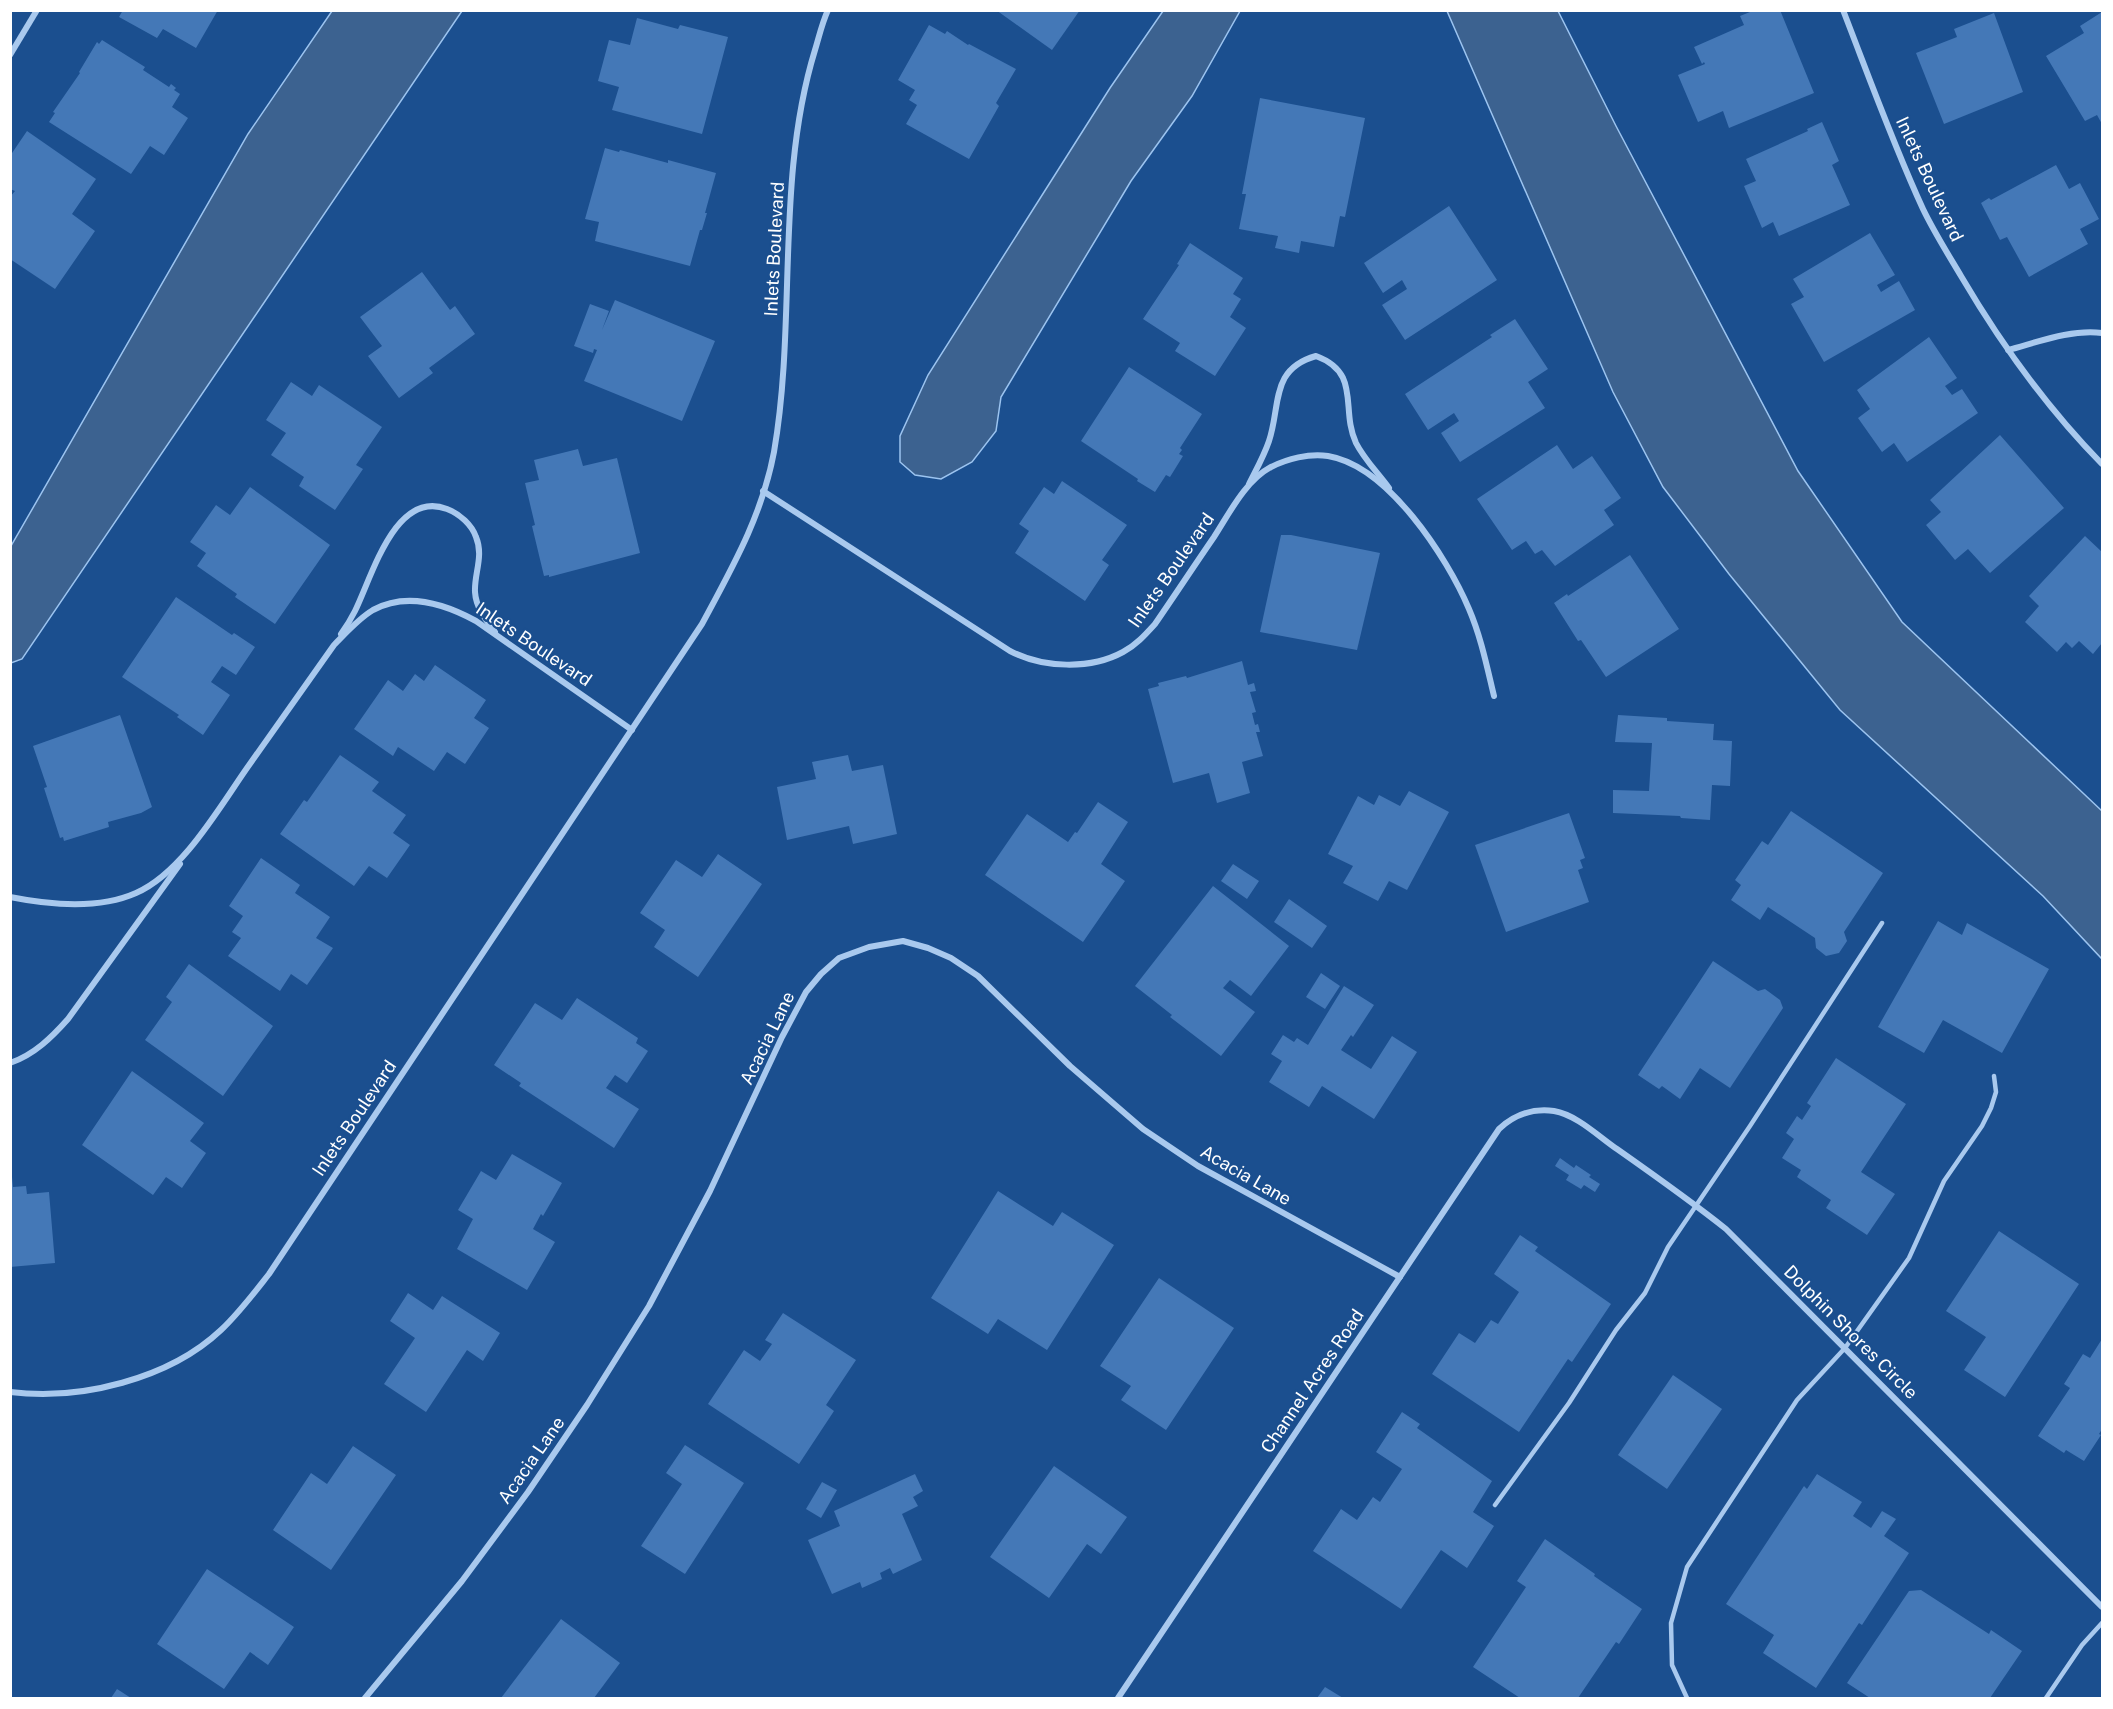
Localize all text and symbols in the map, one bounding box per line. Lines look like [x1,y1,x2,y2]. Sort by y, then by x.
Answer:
street label: Inlets Boulevard [1892,113,1968,245]
street label: Inlets Boulevard [760,181,788,317]
street label: Inlets Boulevard [1124,509,1218,631]
street label: Inlets Boulevard [472,598,596,690]
street label: Acacia Lane [735,988,799,1088]
street label: Inlets Boulevard [308,1056,400,1180]
street label: Acacia Lane [1197,1141,1295,1209]
street label: Dolphin Shores Circle [1780,1261,1922,1403]
street label: Channel Acres Road [1256,1305,1368,1457]
street label: Acacia Lane [493,1413,569,1507]

